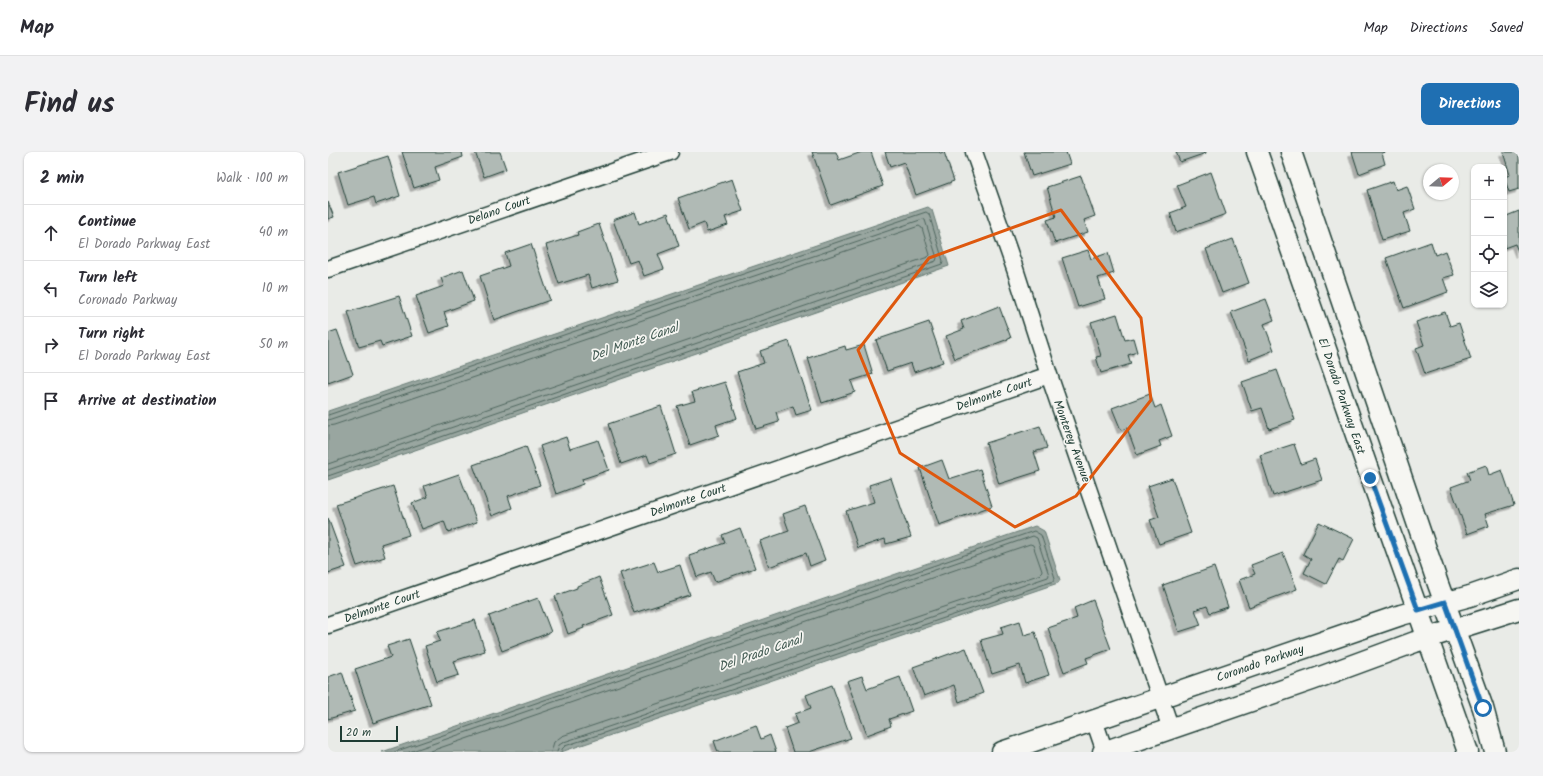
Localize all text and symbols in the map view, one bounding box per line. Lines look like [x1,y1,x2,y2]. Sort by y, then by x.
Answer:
text: Map [20,13,54,43]
text: Map [1363,17,1388,39]
text: Directions [1410,17,1468,39]
text: Saved [1490,17,1523,39]
text: Find us [24,82,115,127]
button: Directions [1421,83,1519,125]
north arrow [1423,164,1459,200]
map controls [1471,164,1507,308]
button: + [1471,164,1507,200]
text: 2 min [40,165,84,192]
text: Walk · 100 m [216,168,288,189]
street label: Delano Court [465,191,533,230]
button: − [1471,200,1507,236]
text: Continue [78,210,136,234]
icon: ahead [40,222,62,244]
text: 40 m [259,222,288,243]
text: El Dorado Parkway East [78,234,210,255]
button: locate [1471,236,1507,272]
text: Turn left [78,266,138,290]
button: layers [1471,272,1507,308]
icon: left [40,278,62,300]
text: 10 m [262,278,288,299]
text: Coronado Parkway [78,290,177,311]
water label: Del Monte Canal [588,317,684,367]
text: Turn right [78,322,145,346]
icon: right [40,334,62,356]
text: 50 m [259,334,288,355]
street label: El Dorado Parkway East [1313,335,1370,457]
text: El Dorado Parkway East [78,346,210,367]
street label: Delmonte Court [954,372,1035,416]
text: Arrive at destination [78,389,217,413]
icon: arrive [40,390,62,412]
street label: Monterey Avenue [1048,397,1095,486]
route end [1361,469,1379,487]
street label: Delmonte Court [648,478,729,522]
street label: Delmonte Court [342,584,423,628]
water label: Del Prado Canal [716,628,808,678]
street label: Coronado Parkway [1214,639,1307,687]
route start [1474,699,1492,717]
scale bar [340,724,398,743]
text: 20 m [346,724,371,742]

